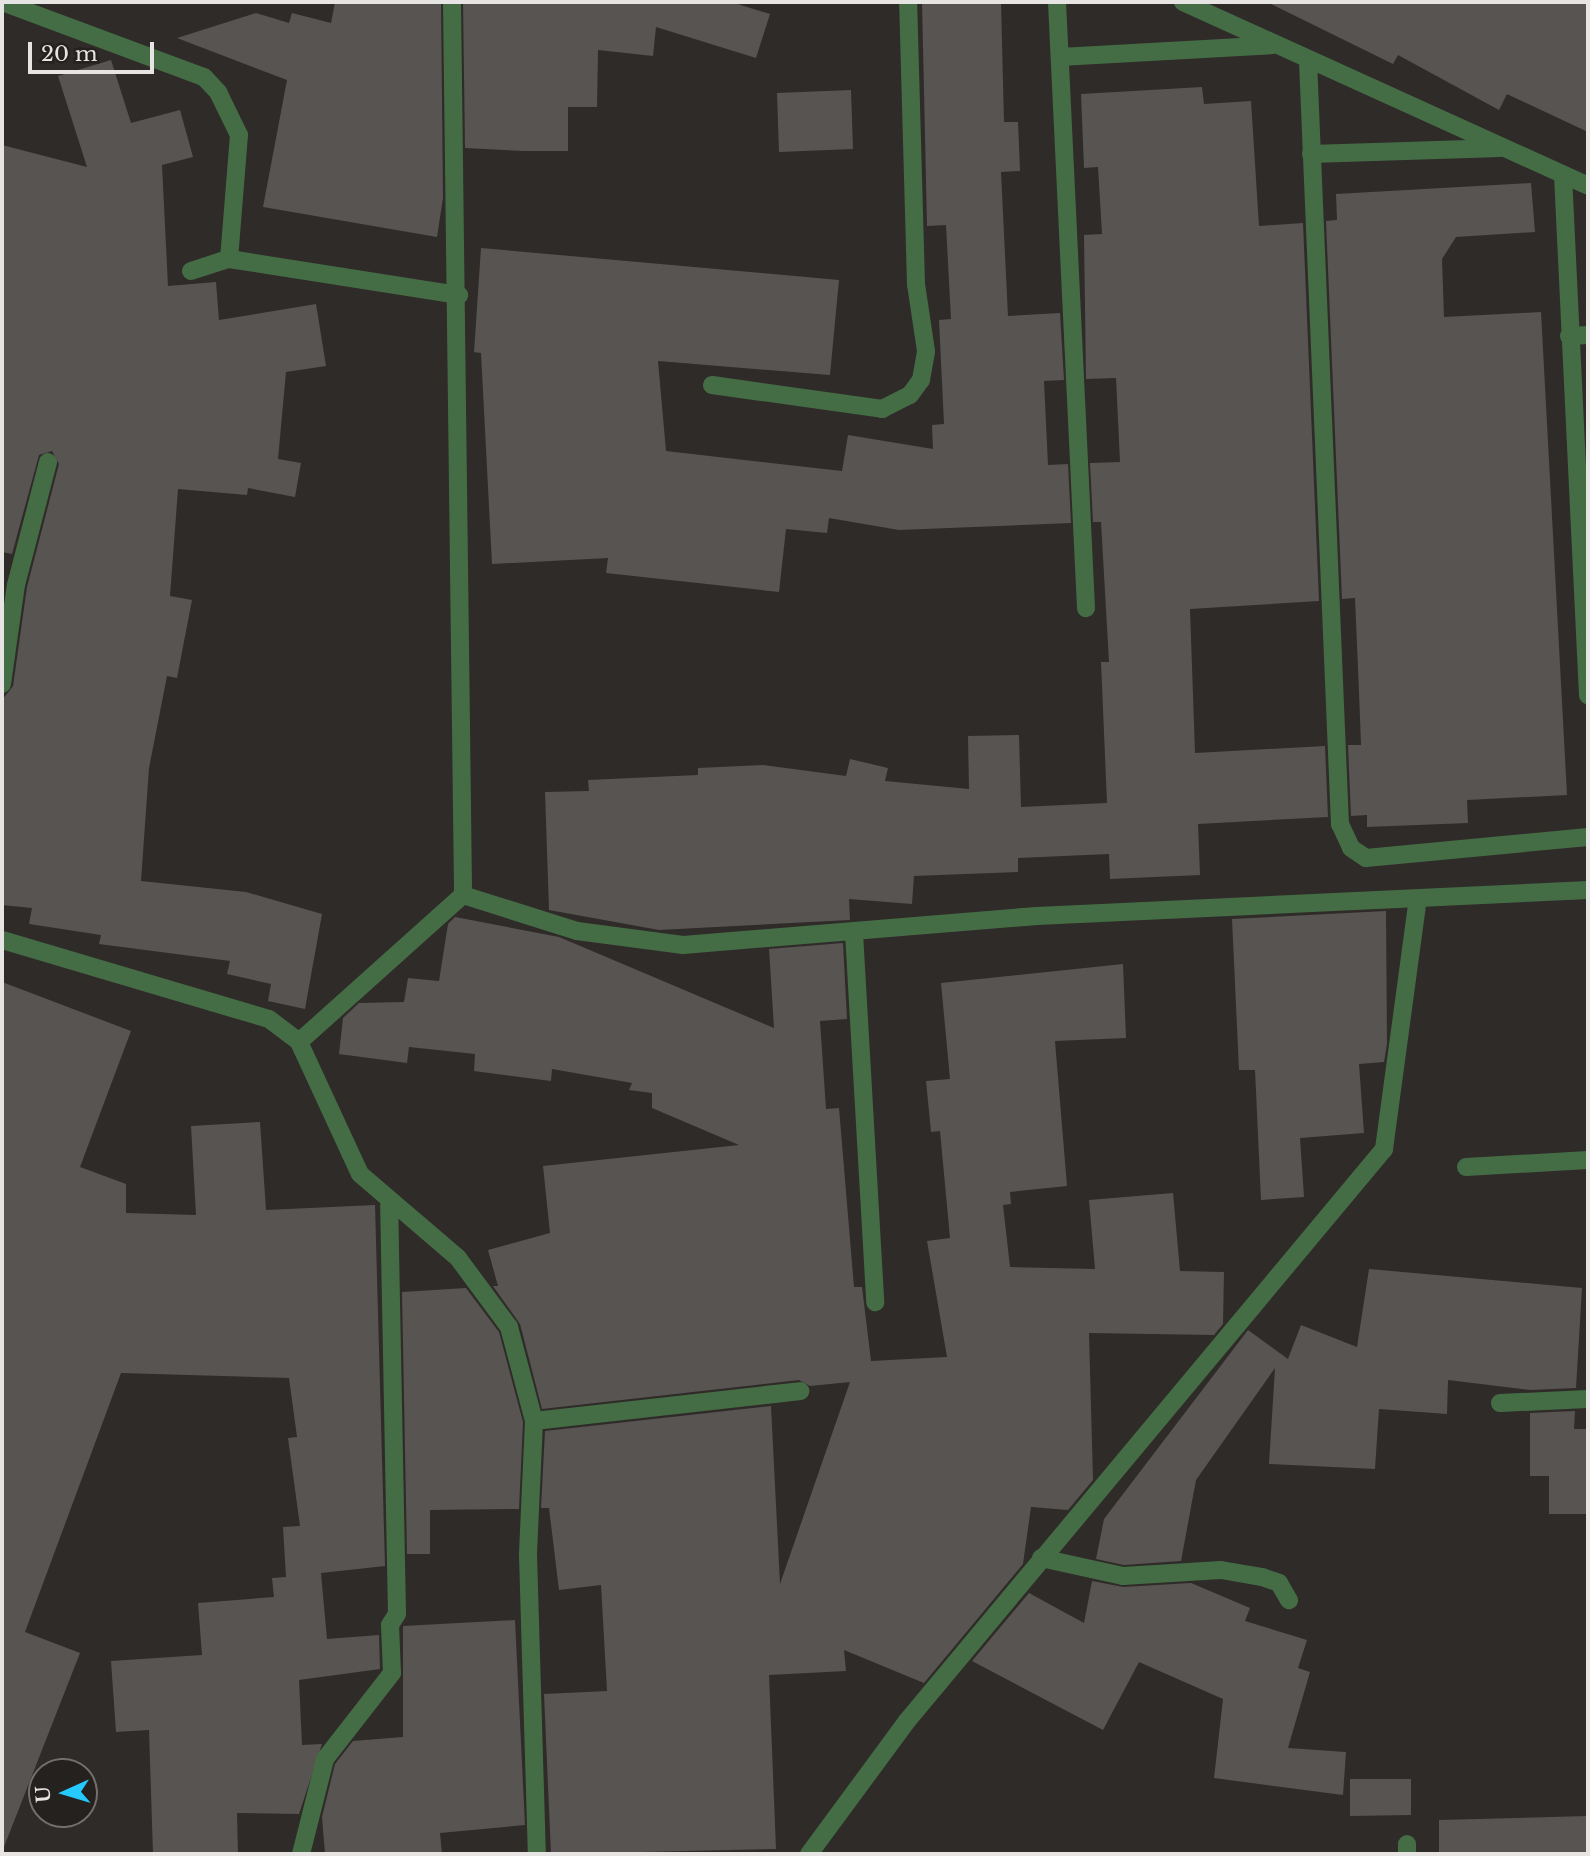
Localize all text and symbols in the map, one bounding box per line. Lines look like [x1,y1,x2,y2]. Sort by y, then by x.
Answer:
scale bar [32,28,158,72]
text: 20 m [41,41,98,67]
north arrow [28,1758,98,1828]
text: U [31,1785,56,1804]

